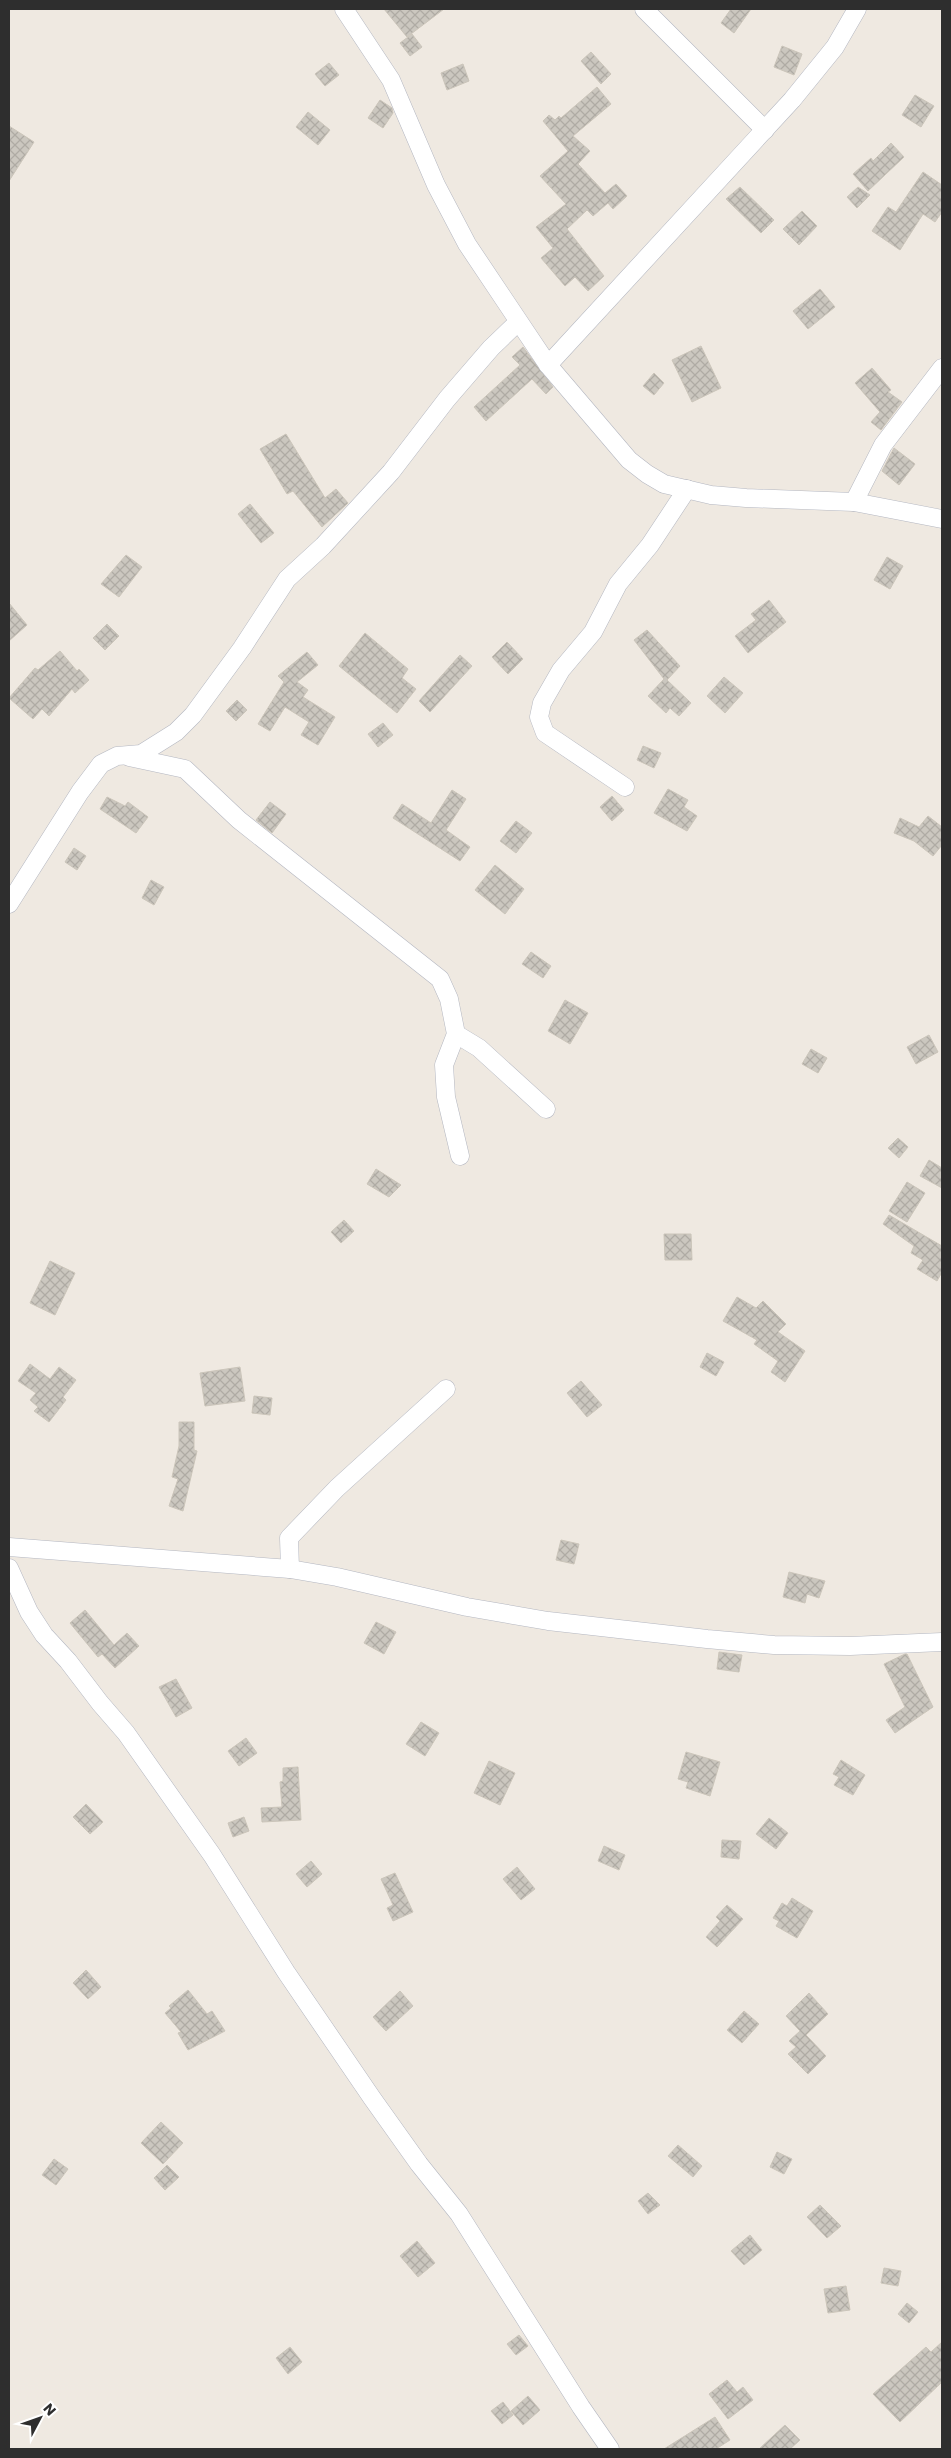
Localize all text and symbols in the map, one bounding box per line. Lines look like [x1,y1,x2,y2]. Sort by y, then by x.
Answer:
north arrow [15,2393,65,2443]
text: N [39,2399,61,2420]

